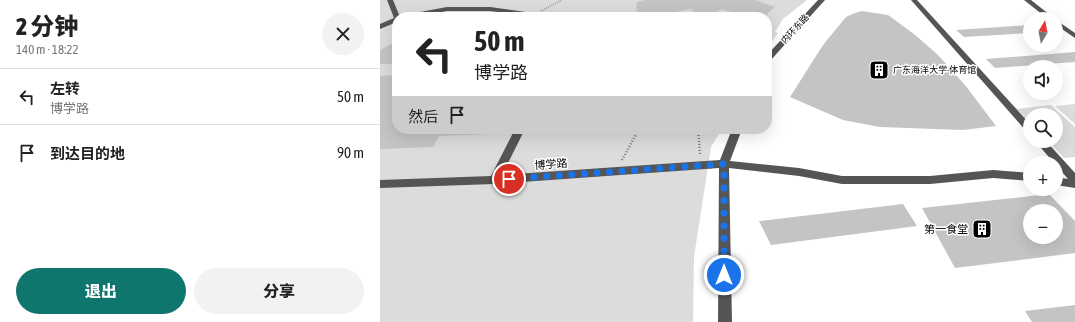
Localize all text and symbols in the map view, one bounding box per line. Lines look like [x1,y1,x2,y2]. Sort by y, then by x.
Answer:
street label: 内环东路 [779,12,811,46]
north arrow [1023,12,1063,52]
map controls [1023,12,1063,244]
text: 2 分钟 [16,13,79,40]
button: close [322,13,364,55]
text: 50 m [474,25,524,57]
icon: left [408,28,460,80]
text: 140 m · 18:22 [16,42,79,57]
building icon: 广东海洋大学-体育馆 [868,59,890,81]
button: sound [1023,60,1063,100]
text: 博学路 [474,62,528,83]
place label: 广东海洋大学-体育馆 [893,65,976,75]
text: 左转 [50,80,80,97]
icon: left [16,86,38,108]
text: 50 m [337,88,364,105]
text: 博学路 [50,101,89,116]
icon: arrive [446,104,468,126]
text: 然后 [408,108,438,125]
button: search [1023,108,1063,148]
icon: arrive [16,142,38,164]
text: 90 m [337,144,364,161]
text: 到达目的地 [50,145,125,162]
button: + [1023,156,1063,196]
street label: 博学路 [534,157,568,171]
pin [492,162,526,196]
icon: arrive [498,168,520,190]
button: − [1023,204,1063,244]
building icon: 第一食堂 [971,218,993,240]
place label: 第一食堂 [924,223,968,235]
position arrow [703,254,745,296]
button: 退出 [16,268,186,314]
button: 分享 [194,268,364,314]

